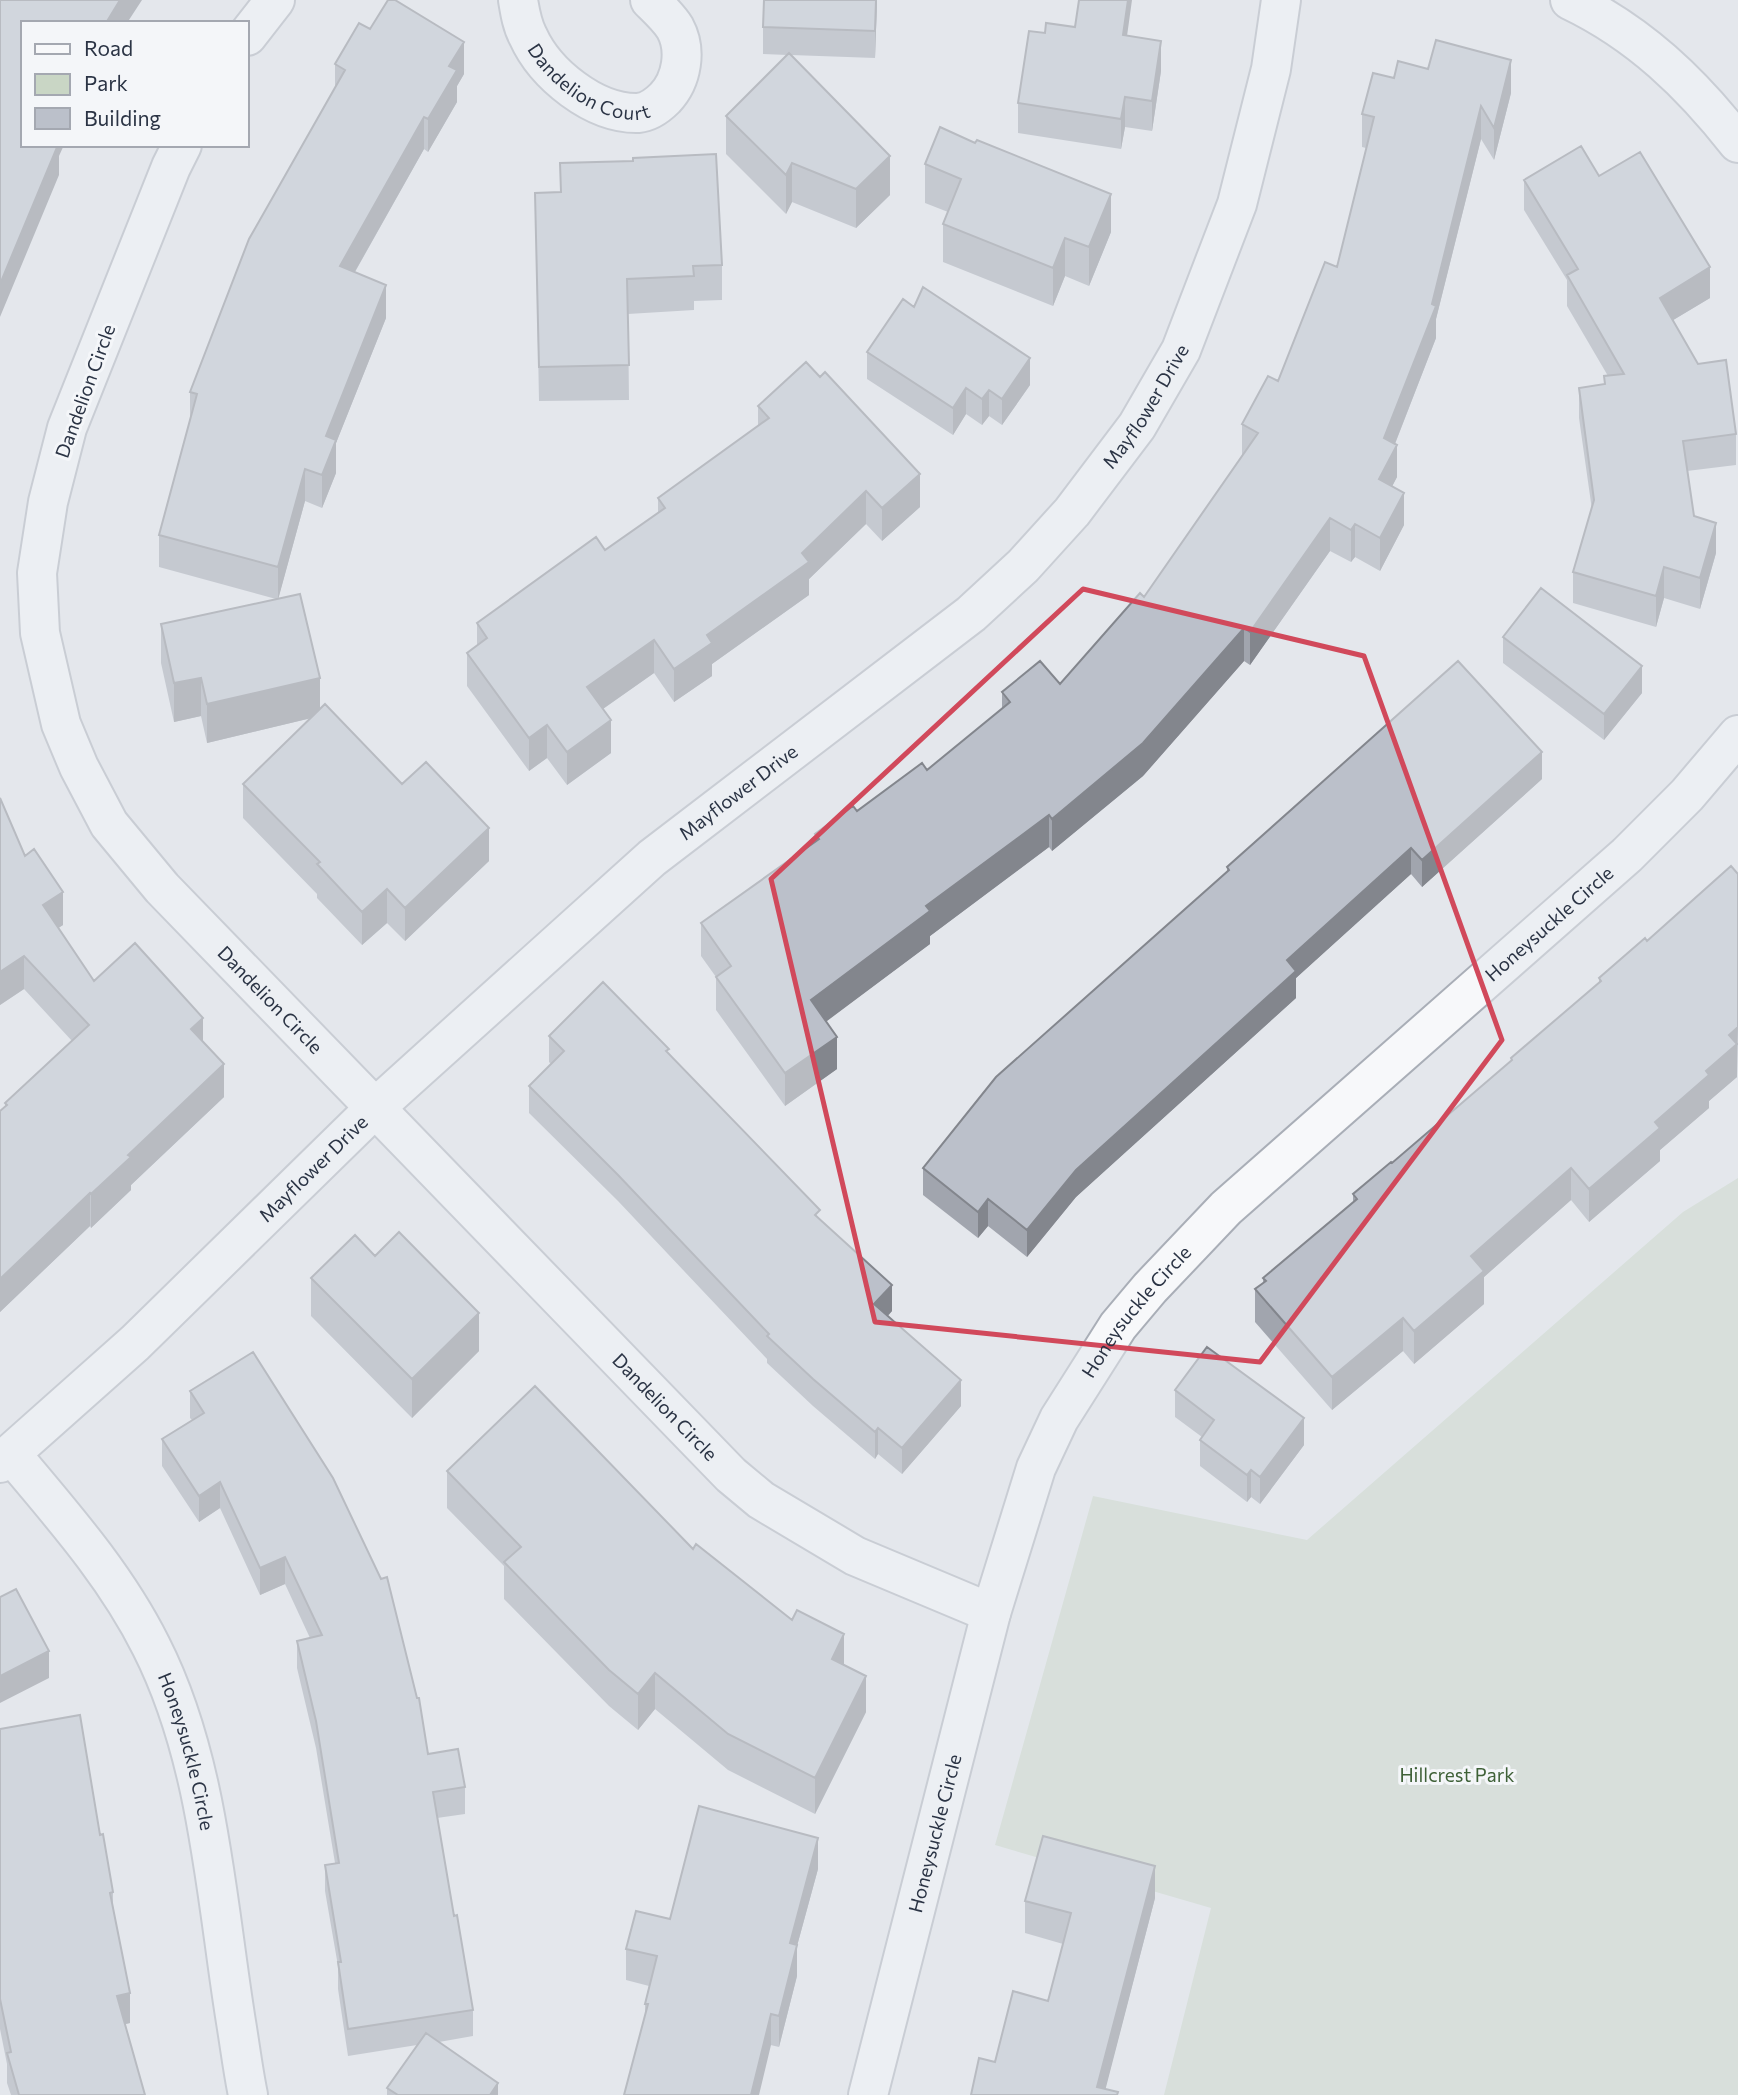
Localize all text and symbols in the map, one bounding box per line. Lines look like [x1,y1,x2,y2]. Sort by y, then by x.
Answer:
legend [21,21,248,147]
text: Road [84,35,133,60]
street label: Dandelion Court [523,39,653,124]
text: Park [84,70,128,95]
text: Building [84,105,161,130]
street label: Dandelion Circle [50,321,119,461]
street label: Mayflower Drive [1097,340,1193,473]
street label: Mayflower Drive [674,739,802,844]
street label: Honeysuckle Circle [1480,861,1618,986]
street label: Dandelion Circle [213,941,328,1058]
street label: Mayflower Drive [254,1110,372,1226]
street label: Honeysuckle Circle [1076,1240,1195,1382]
street label: Dandelion Circle [608,1348,723,1465]
street label: Honeysuckle Circle [154,1669,220,1832]
street label: Honeysuckle Circle [903,1751,966,1915]
park label: Hillcrest Park [1399,1763,1515,1786]

